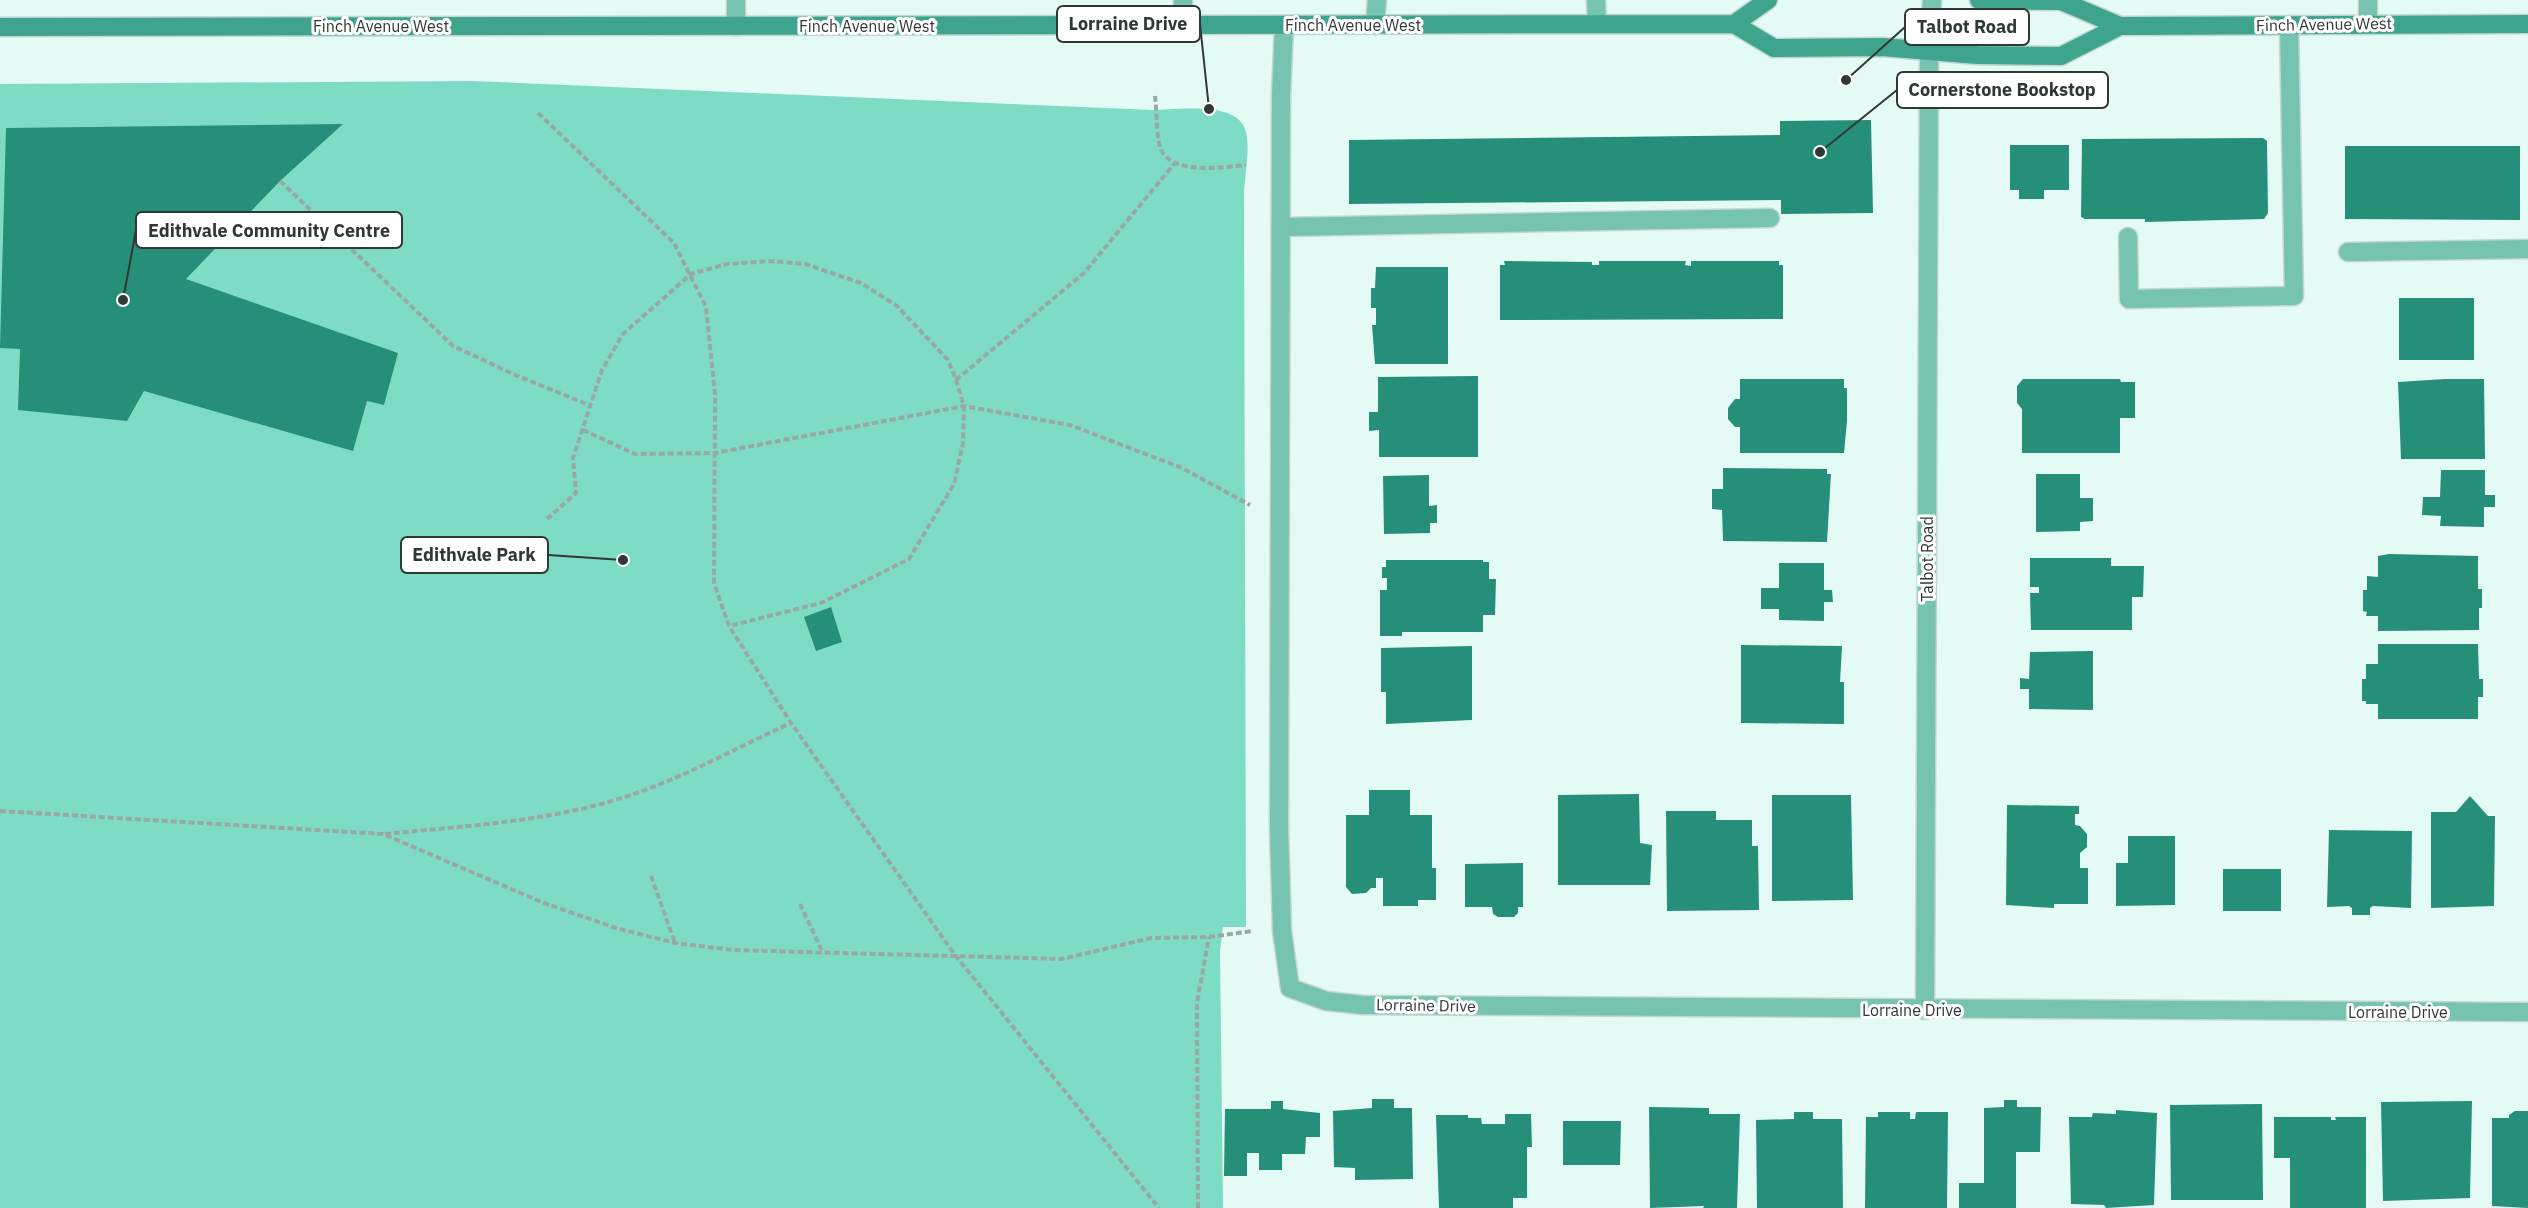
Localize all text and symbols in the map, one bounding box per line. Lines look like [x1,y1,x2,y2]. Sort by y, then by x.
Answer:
callout: Lorraine Drive [1057,6,1200,42]
callout: Talbot Road [1905,9,2029,45]
text: Lorraine Drive [1069,12,1187,35]
street label: Finch Avenue West [2256,13,2392,35]
street label: Finch Avenue West [1285,15,1421,35]
text: Talbot Road [1917,15,2017,38]
street label: Finch Avenue West [313,16,449,36]
street label: Finch Avenue West [799,16,935,36]
callout: Cornerstone Bookstop [1897,72,2108,108]
text: Cornerstone Bookstop [1908,78,2096,101]
callout: Edithvale Community Centre [136,212,402,248]
text: Edithvale Community Centre [148,219,390,242]
street label: Talbot Road [1917,516,1937,602]
callout: Edithvale Park [401,537,548,573]
text: Edithvale Park [412,543,536,566]
street label: Lorraine Drive [1376,994,1476,1016]
street label: Lorraine Drive [1862,1000,1962,1020]
street label: Lorraine Drive [2348,1002,2448,1022]

